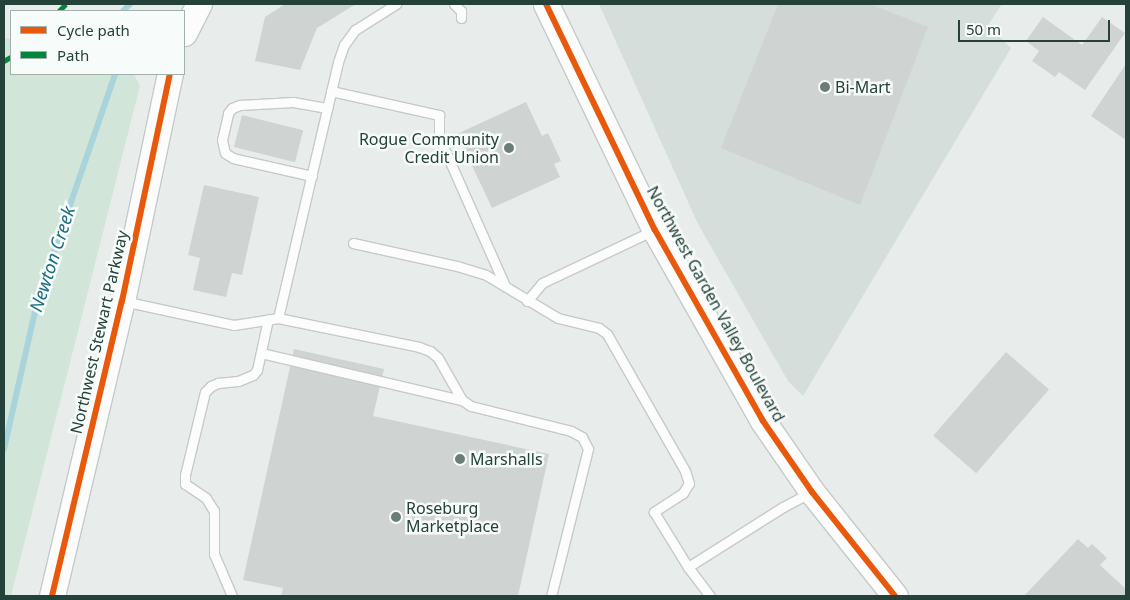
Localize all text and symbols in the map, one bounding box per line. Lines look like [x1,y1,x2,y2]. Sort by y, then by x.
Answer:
legend [10,10,185,75]
scale bar [960,10,1112,42]
text: 50 m [966,19,1001,39]
text: Cycle path [57,20,130,40]
text: Path [57,45,89,65]
place label: Bi-Mart [835,77,891,97]
marker: Bi-Mart [819,81,831,93]
place label: Rogue Community Credit Union [359,129,499,167]
marker: Rogue Community Credit Union [503,142,515,154]
street label: Northwest Garden Valley Boulevard [643,183,789,425]
water label: Newton Creek [25,203,79,315]
street label: Northwest Stewart Parkway [66,228,132,436]
place label: Marshalls [470,449,543,469]
marker: Marshalls [454,453,466,465]
place label: Roseburg Marketplace [406,498,499,536]
marker: Roseburg Marketplace [390,511,402,523]

